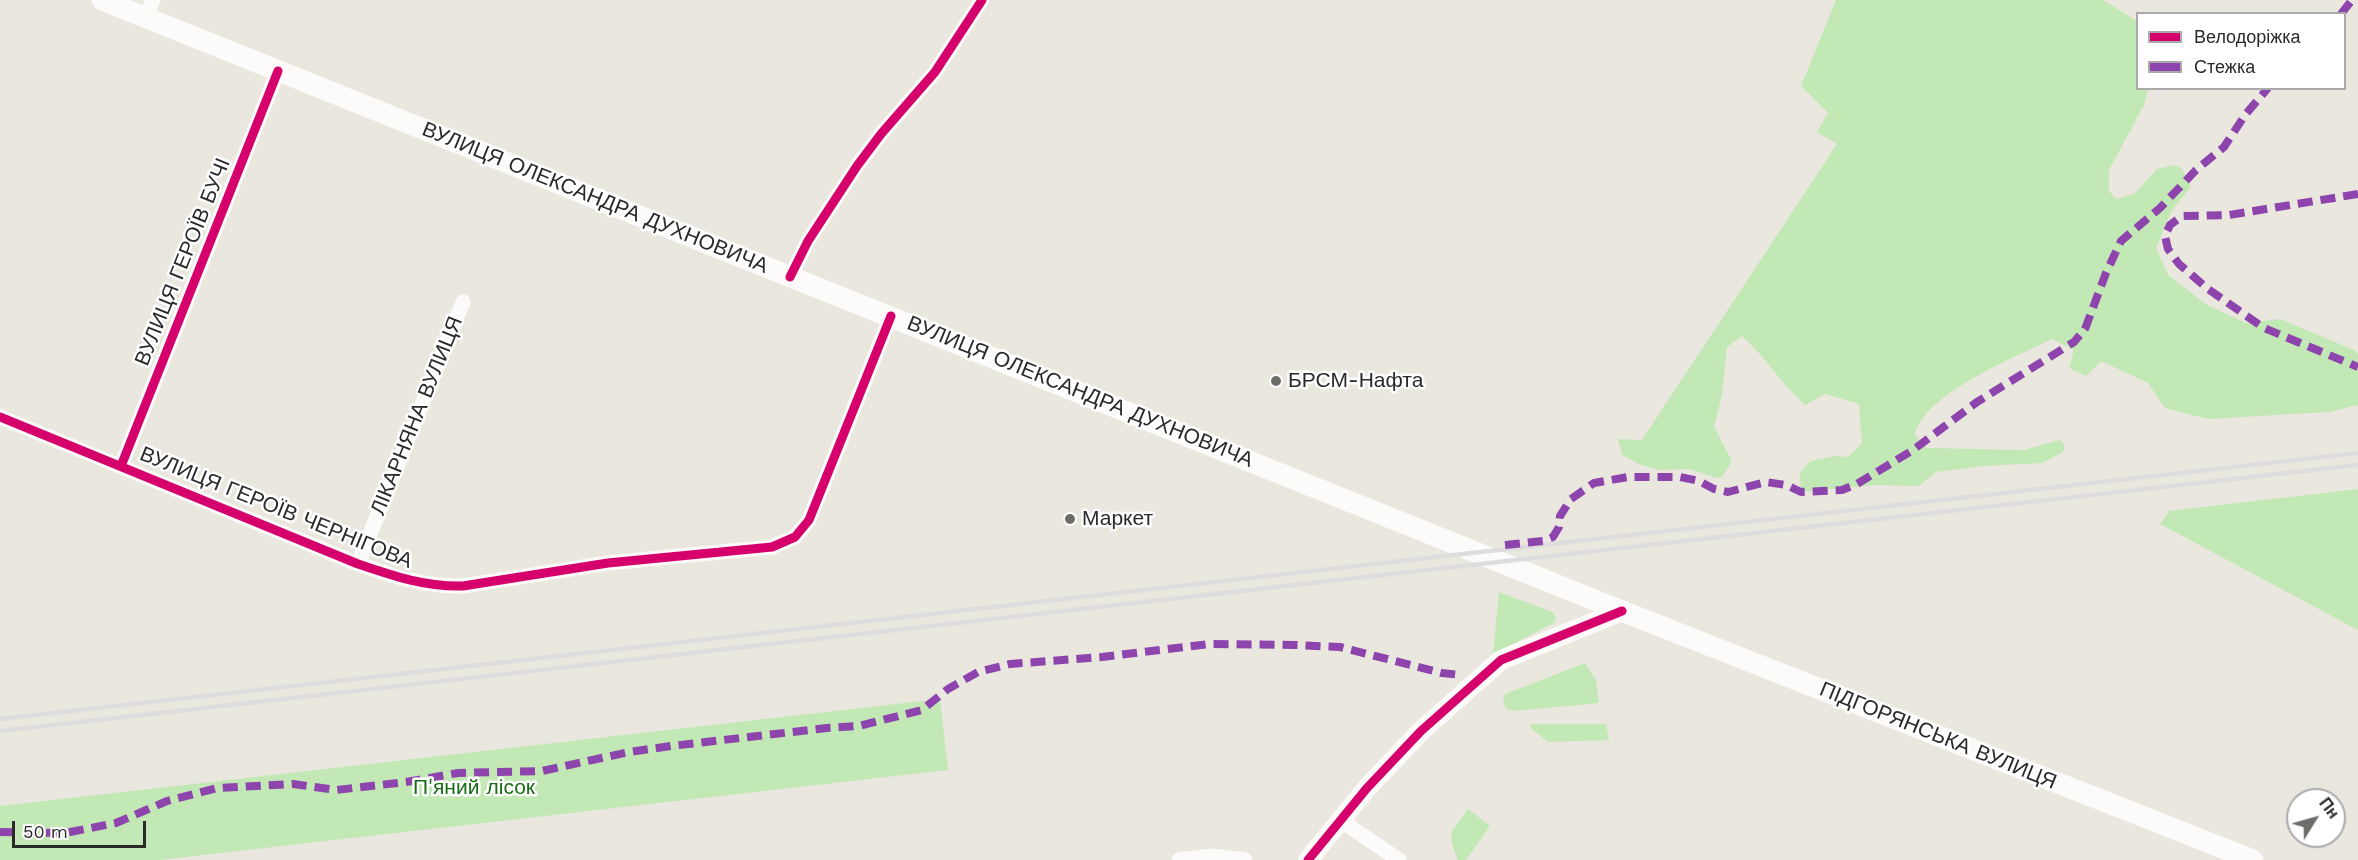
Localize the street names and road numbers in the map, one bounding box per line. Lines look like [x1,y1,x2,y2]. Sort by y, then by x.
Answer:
street label: ВУЛИЦЯ ОЛЕКСАНДРА ДУХНОВИЧА [418,117,772,279]
street label: ВУЛИЦЯ ГЕРОЇВ БУЧІ [130,155,236,369]
street label: ВУЛИЦЯ ОЛЕКСАНДРА ДУХНОВИЧА [903,311,1257,473]
street label: ЛІКАРНЯНА ВУЛИЦЯ [366,313,468,519]
street label: ВУЛИЦЯ ГЕРОЇВ ЧЕРНІГОВА [136,442,416,574]
street label: ПІДГОРЯНСЬКА ВУЛИЦЯ [1816,677,2060,795]

